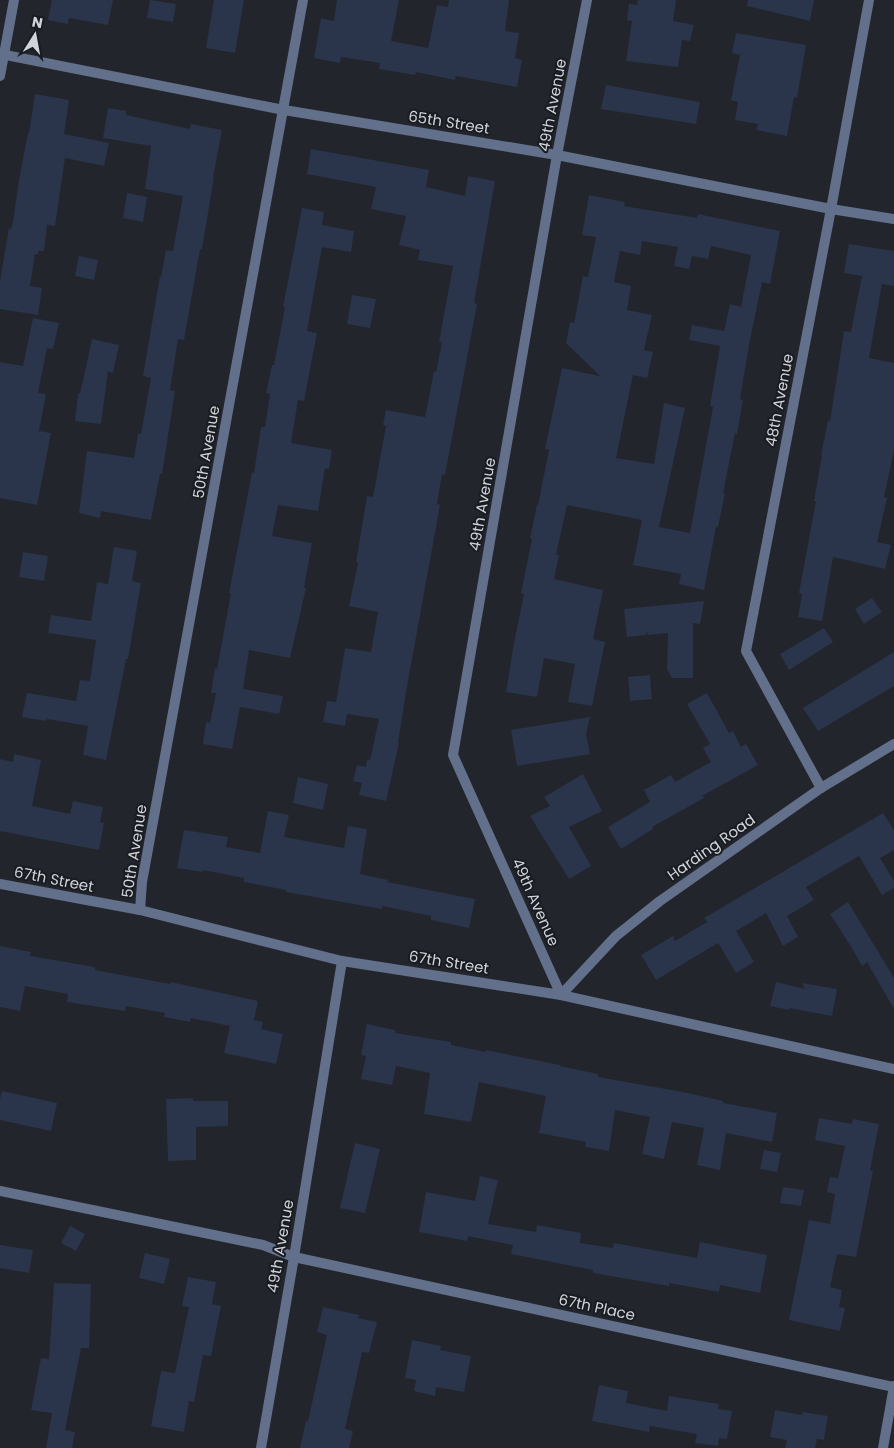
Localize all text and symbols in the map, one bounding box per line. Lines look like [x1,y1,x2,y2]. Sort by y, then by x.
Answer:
north arrow [10,10,60,60]
text: N [30,11,45,33]
street label: 49th Avenue [533,57,571,153]
street label: 65th Street [407,105,491,139]
street label: 48th Avenue [760,352,798,448]
street label: 50th Avenue [187,404,225,500]
street label: 49th Avenue [463,456,501,552]
street label: 50th Avenue [116,803,152,899]
street label: Harding Road [663,809,759,885]
street label: 49th Avenue [507,855,565,949]
street label: 67th Street [12,861,96,897]
street label: 67th Street [408,945,490,979]
street label: 49th Avenue [261,1198,299,1294]
street label: 67th Place [557,1289,637,1325]

